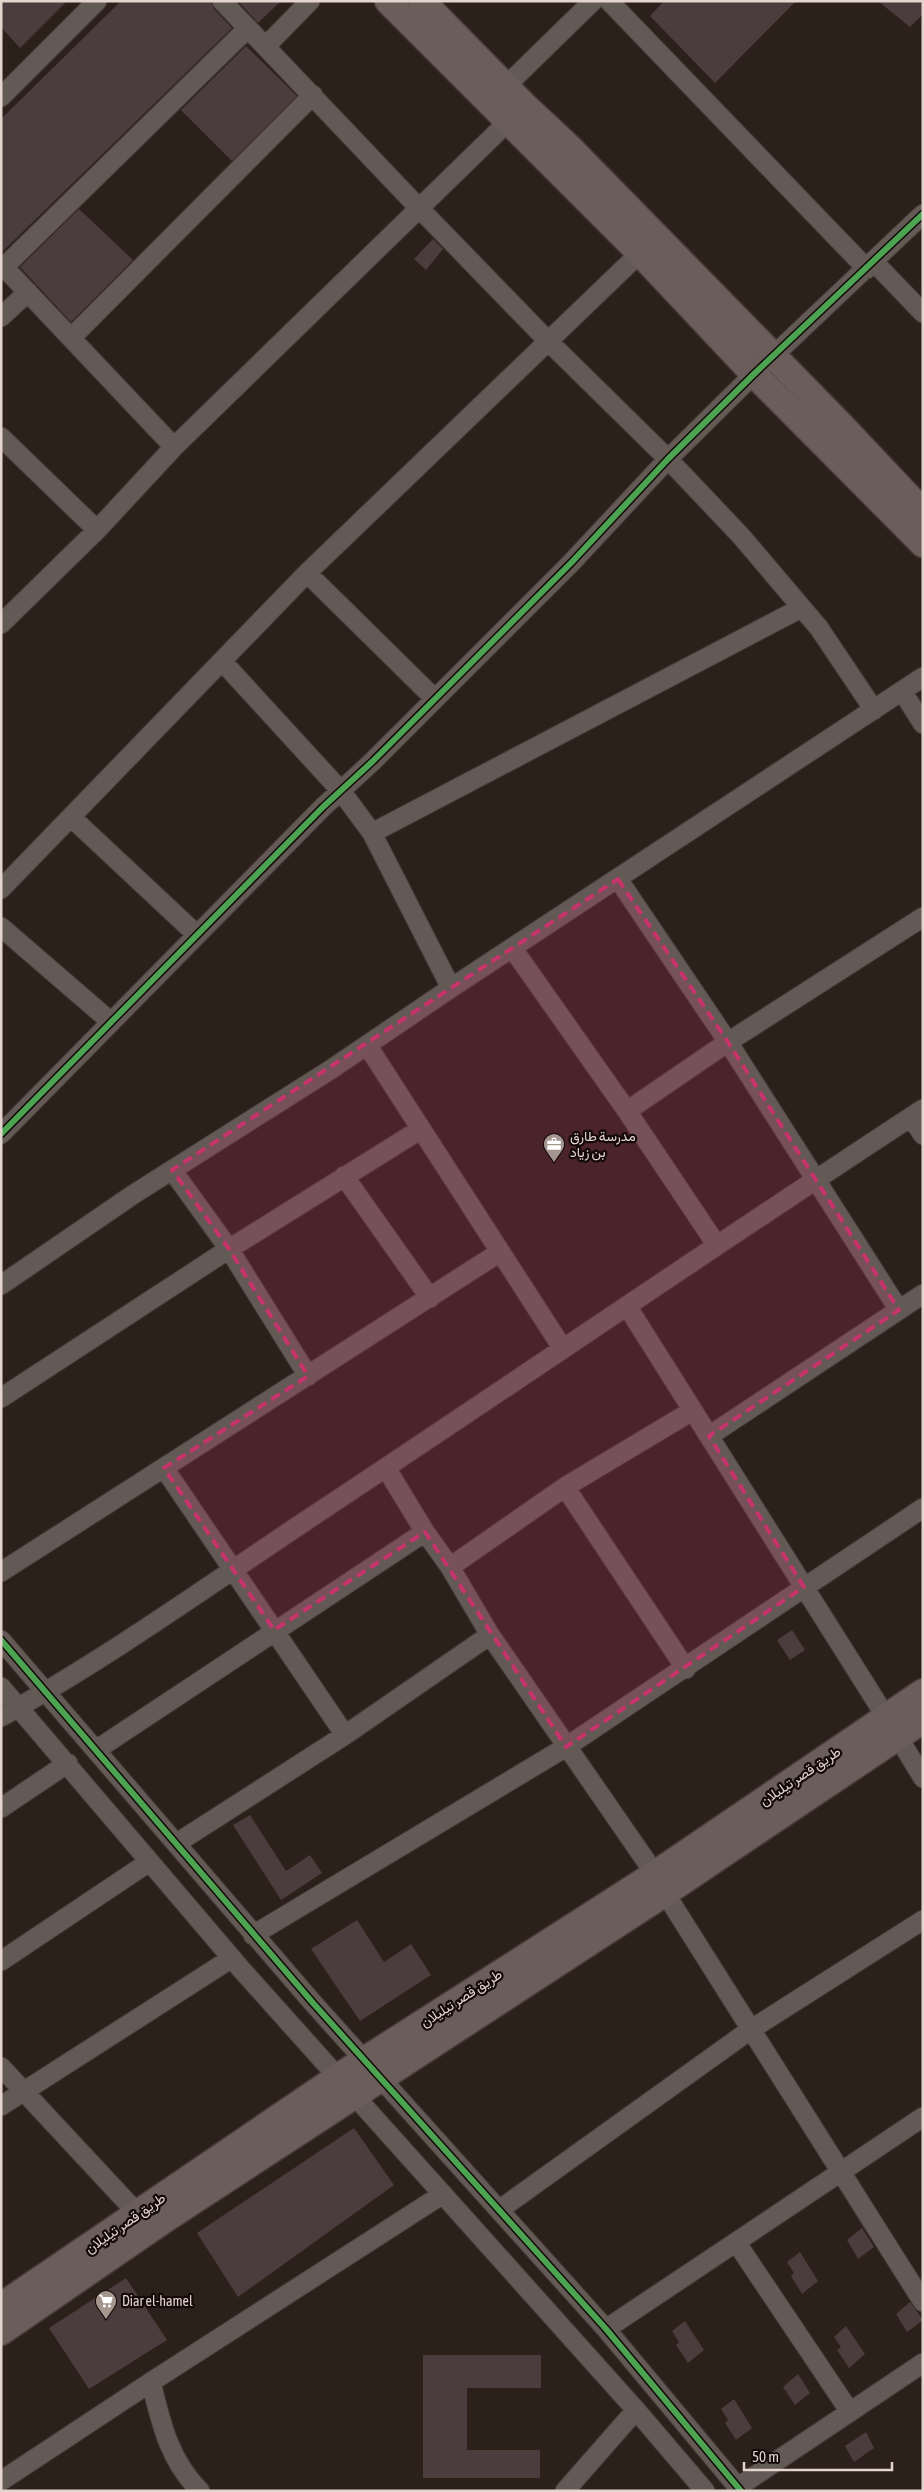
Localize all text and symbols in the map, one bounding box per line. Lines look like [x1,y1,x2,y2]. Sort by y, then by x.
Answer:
place label: مدرسة طارق بن زياد [570,1128,636,1161]
office icon: مدرسة طارق بن زياد [542,1132,566,1163]
street label: طريق قصر تيليلان [756,1743,844,1810]
street label: طريق قصر تيليلان [417,1966,505,2031]
street label: طريق قصر تيليلان [82,2189,169,2257]
supermarket icon: Diar el-hamel [94,2289,118,2320]
place label: Diar el-hamel [122,2293,193,2309]
scale bar [744,2440,892,2472]
text: 50 m [752,2448,779,2465]

